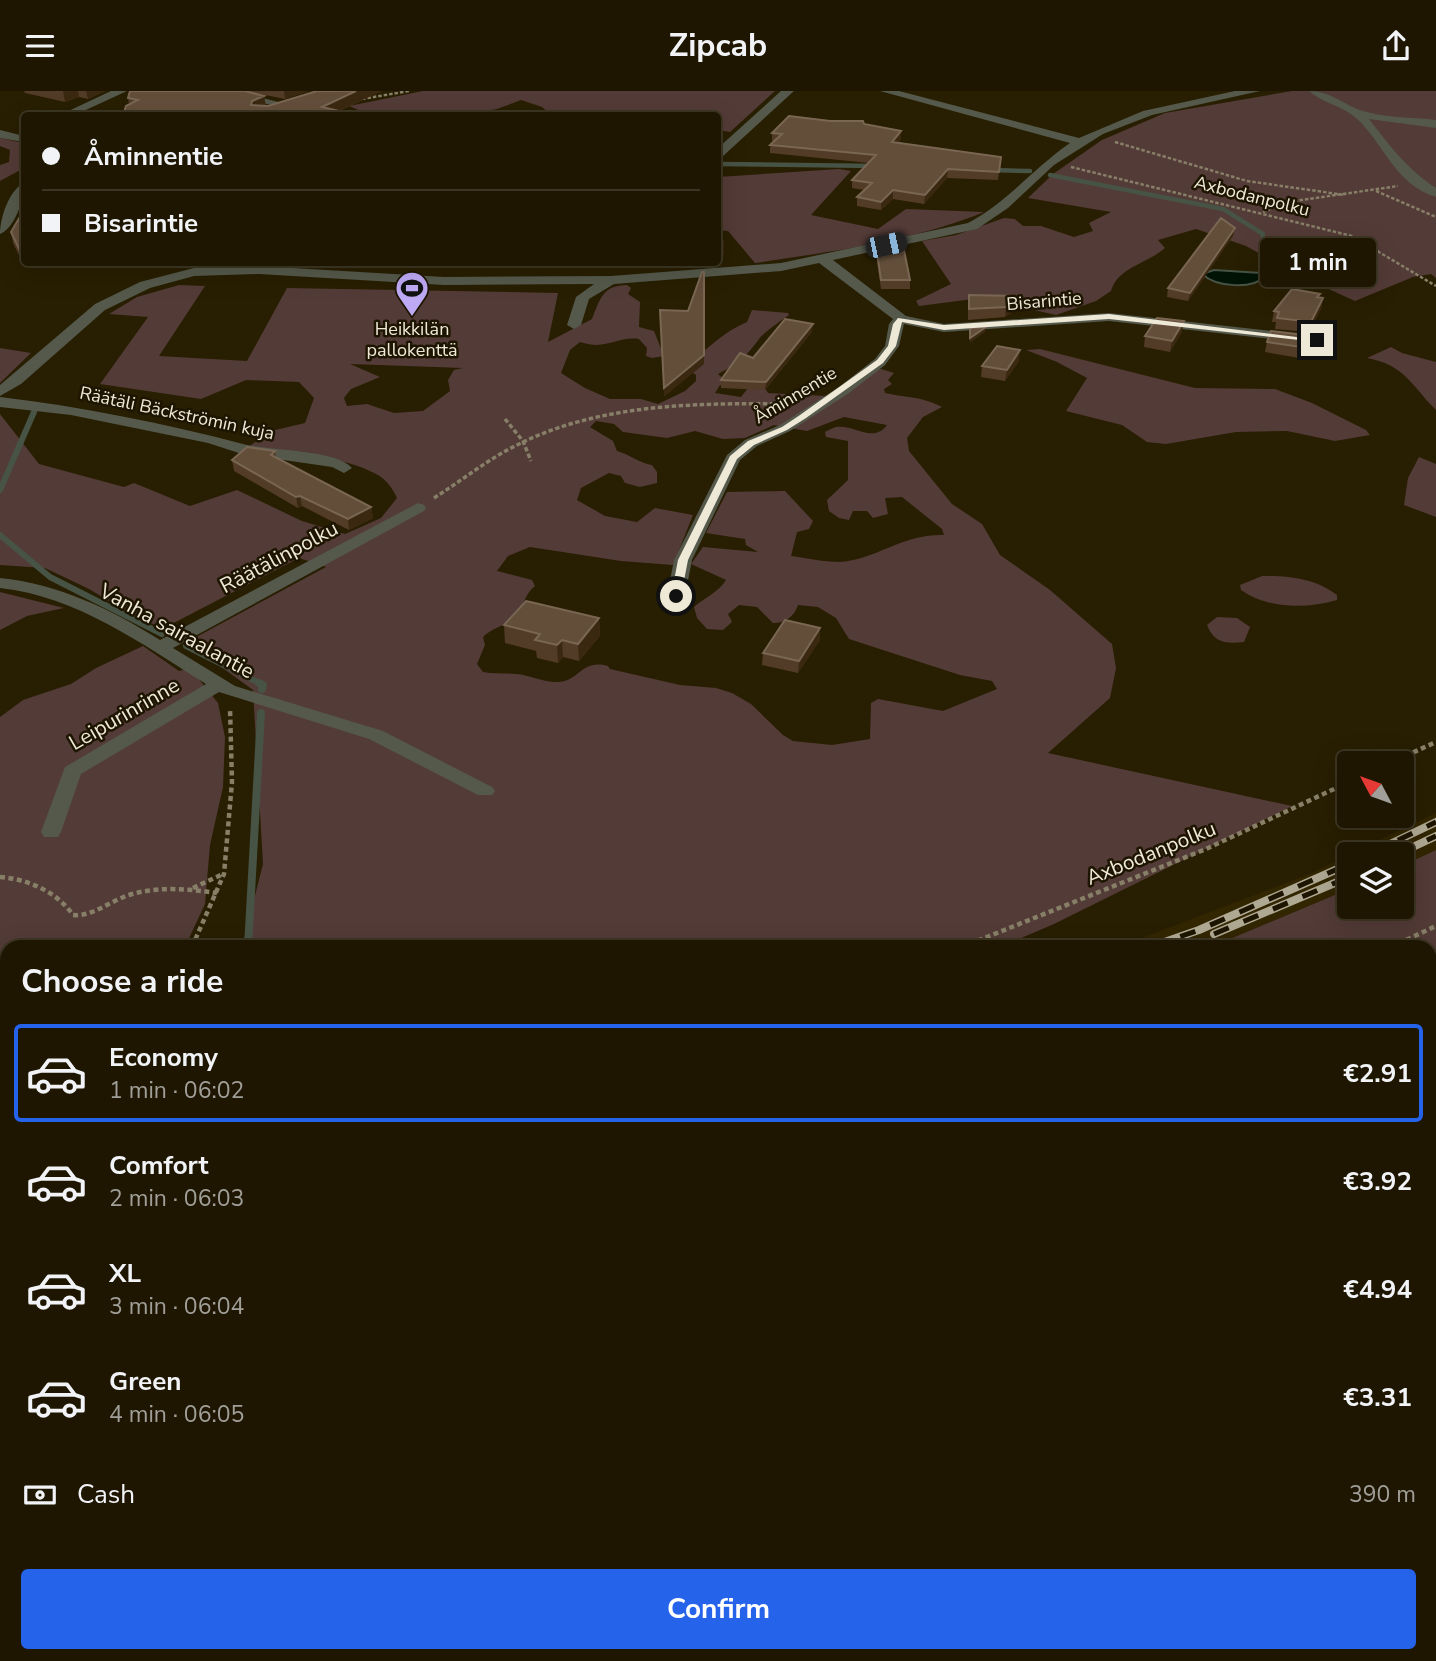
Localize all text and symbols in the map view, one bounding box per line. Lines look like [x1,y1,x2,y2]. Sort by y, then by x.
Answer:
text: Zipcab [669,24,767,67]
icon: menu [21,27,59,65]
icon: share [1377,27,1415,65]
text: Åminnentie [84,139,223,174]
street label: Axbodanpolku [1192,170,1312,222]
text: Bisarintie [84,206,198,241]
car [864,230,909,260]
callout: 1 min [1259,239,1375,287]
text: 1 min [1288,247,1348,278]
sports icon: Heikkilän pallokenttä [393,269,431,318]
street label: Bisarintie [1005,286,1083,316]
place label: Heikkilän pallokenttä [366,317,458,362]
route end [1301,324,1333,356]
street label: Åminnentie [749,361,841,429]
street label: Räätäli Bäckströmin kuja [77,381,277,445]
street label: Räätälinpolku [215,514,343,600]
street label: Vanha sairaalantie [94,576,260,685]
route start [660,580,692,612]
street label: Leipurinrinne [64,671,184,757]
north arrow [1337,751,1414,828]
map controls [1337,751,1414,919]
street label: Axbodanpolku [1082,814,1220,892]
button: layers [1337,842,1414,919]
text: Choose a ride [21,960,223,1003]
text: Economy [109,1040,218,1075]
icon: car [25,1042,88,1105]
text: €2.91 [1343,1056,1412,1091]
text: 1 min · 06:02 [109,1075,244,1106]
text: Comfort [109,1148,209,1183]
icon: car [25,1150,88,1213]
text: €3.92 [1343,1164,1412,1199]
text: 2 min · 06:03 [109,1183,244,1214]
text: XL [109,1256,141,1291]
icon: car [25,1258,88,1321]
text: €4.94 [1343,1272,1412,1307]
text: 3 min · 06:04 [109,1291,244,1322]
text: Green [109,1364,182,1399]
icon: car [25,1366,88,1429]
text: €3.31 [1343,1380,1412,1415]
text: 4 min · 06:05 [109,1399,244,1430]
icon: cash [21,1476,59,1514]
text: Cash [77,1477,135,1512]
text: 390 m [1349,1479,1416,1510]
button: Confirm [21,1569,1416,1649]

